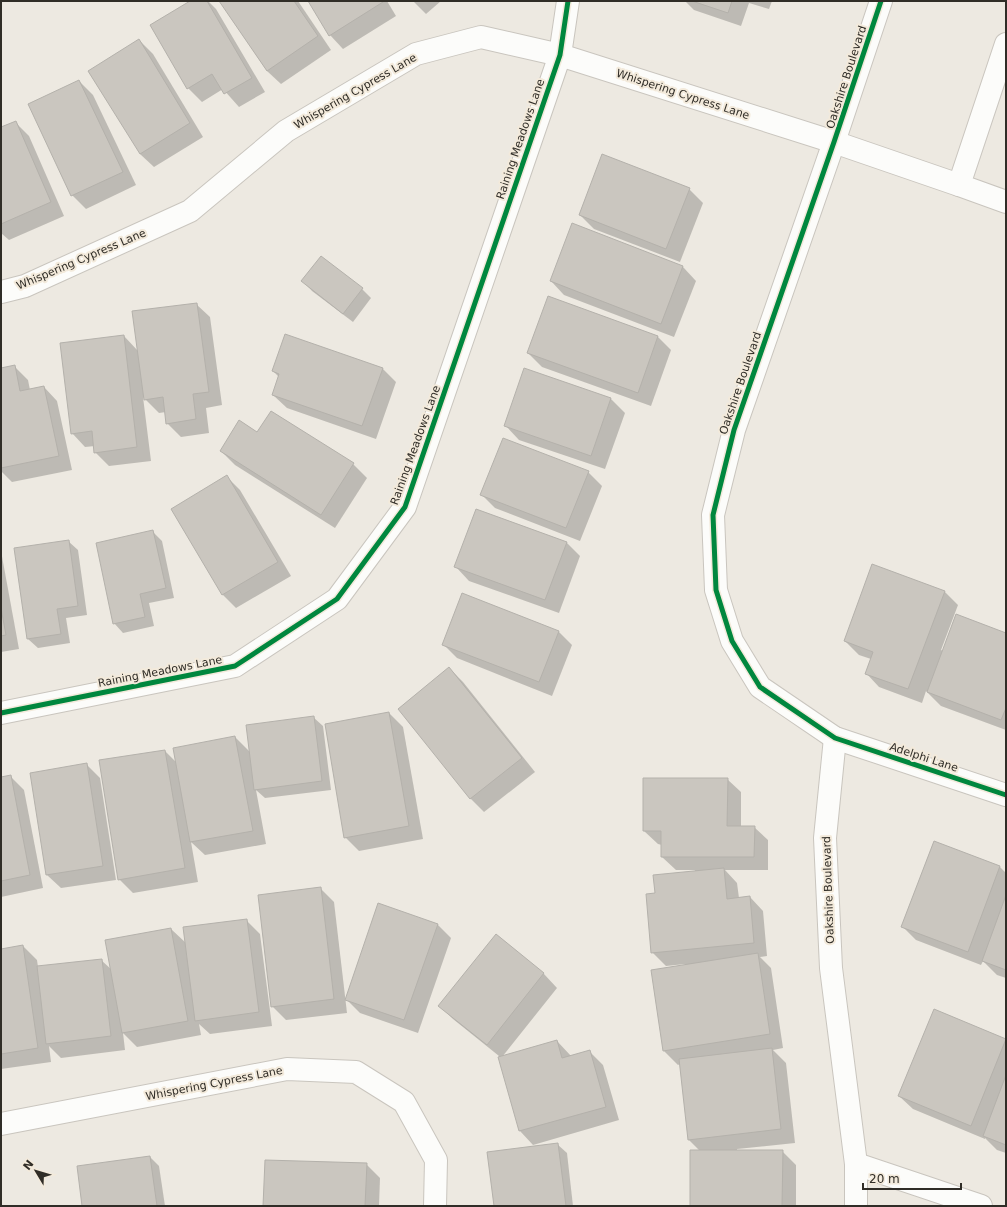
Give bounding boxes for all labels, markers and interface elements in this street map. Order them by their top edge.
street label: Oakshire Boulevard [824,24,869,130]
street label: Whispering Cypress Lane [292,51,419,132]
street label: Whispering Cypress Lane [615,67,751,122]
street label: Raining Meadows Lane [494,77,547,201]
street label: Whispering Cypress Lane [15,226,148,293]
street label: Oakshire Boulevard [717,330,764,436]
street label: Raining Meadows Lane [388,383,443,507]
street label: Raining Meadows Lane [97,653,224,690]
street label: Adelphi Lane [888,740,960,775]
street label: Oakshire Boulevard [820,836,837,944]
street label: Whispering Cypress Lane [145,1064,284,1103]
north arrow [16,1151,56,1191]
text: N [21,1158,36,1173]
scale bar [863,1165,961,1191]
text: 20 m [869,1172,900,1186]

